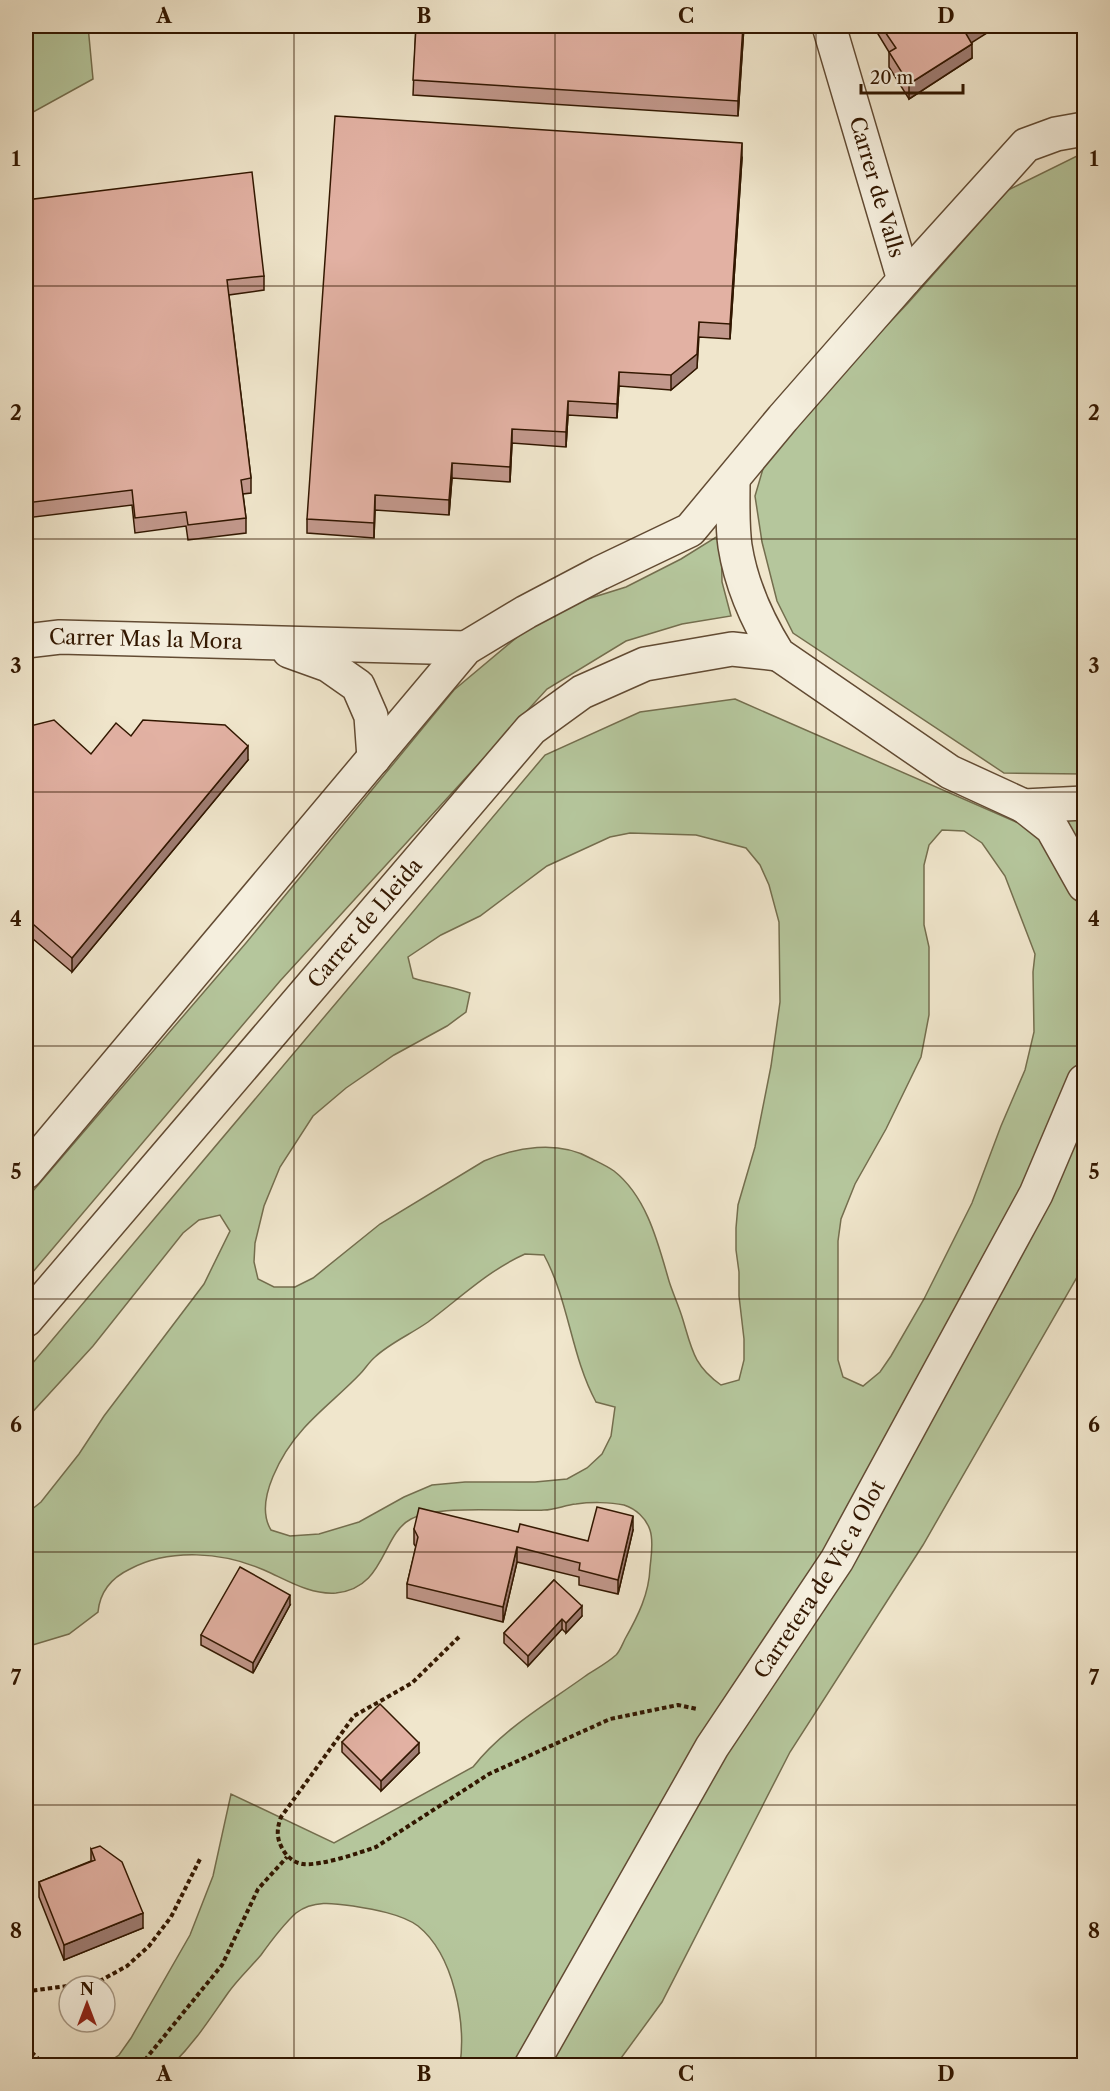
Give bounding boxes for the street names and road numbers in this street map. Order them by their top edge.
street label: Carrer de Valls [844,113,910,260]
street label: Carrer Mas la Mora [48,623,244,654]
street label: Carrer de Lleida [302,852,428,993]
street label: Carretera de Vic a Olot [748,1475,890,1683]

